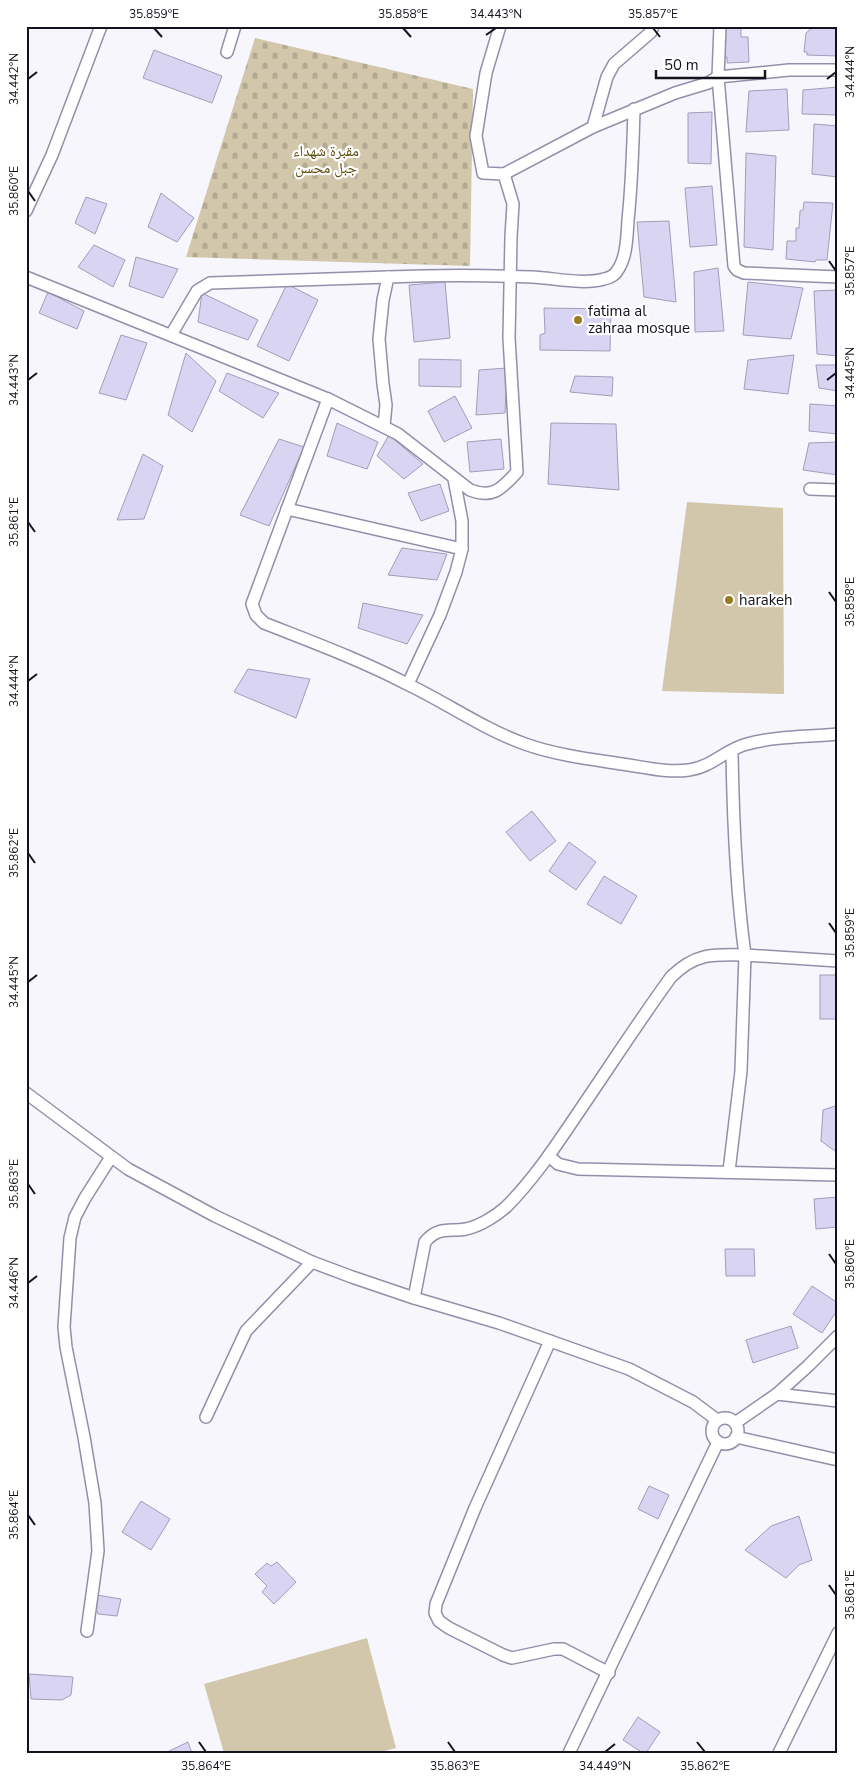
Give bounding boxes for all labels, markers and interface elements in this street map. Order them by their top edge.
text: 35.859°E [129,6,179,22]
text: 35.858°E [378,6,428,22]
text: 34.443°N [470,6,522,22]
text: 35.857°E [628,6,678,22]
text: 34.444°N [842,46,858,98]
scale bar [656,48,765,80]
text: 34.442°N [6,53,22,105]
text: 50 m [664,55,699,75]
park label: مقبرة شهداء جبل محسن [293,141,359,178]
text: 35.860°E [6,166,22,216]
text: 35.857°E [842,246,858,296]
place label: fatima al zahraa mosque [588,301,690,338]
marker: fatima al zahraa mosque [572,314,584,326]
text: 34.445°N [842,347,858,399]
text: 34.443°N [6,354,22,406]
text: 35.861°E [6,497,22,547]
text: 35.858°E [842,577,858,627]
place label: harakeh [739,590,793,610]
marker: harakeh [723,594,735,606]
text: 34.444°N [6,655,22,707]
text: 35.862°E [6,828,22,878]
text: 35.859°E [842,908,858,958]
text: 34.445°N [6,956,22,1008]
text: 35.863°E [6,1159,22,1209]
text: 35.860°E [842,1239,858,1289]
text: 34.446°N [6,1257,22,1309]
text: 35.864°E [6,1490,22,1540]
text: 35.861°E [842,1570,858,1620]
text: 35.864°E [181,1758,231,1774]
text: 35.863°E [430,1758,480,1774]
text: 34.449°N [579,1758,631,1774]
text: 35.862°E [680,1758,730,1774]

